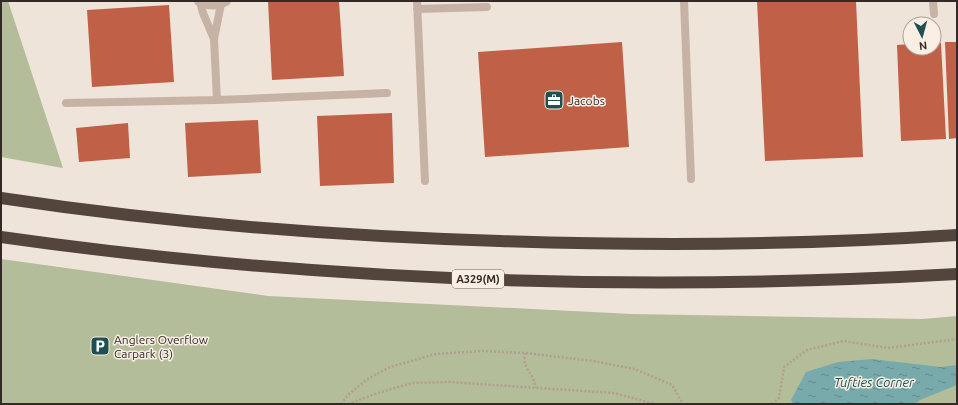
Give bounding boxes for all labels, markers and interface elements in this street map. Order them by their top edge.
north arrow [902,16,942,56]
text: N [918,40,928,52]
office icon: Jacobs [543,89,565,111]
place label: Jacobs [568,94,605,107]
road number: A329(M) [452,270,504,288]
place label: Anglers Overflow Carpark (3) [114,333,209,361]
parking icon: Anglers Overflow Carpark (3) [89,335,111,357]
water label: Tufties Corner [834,375,915,390]

